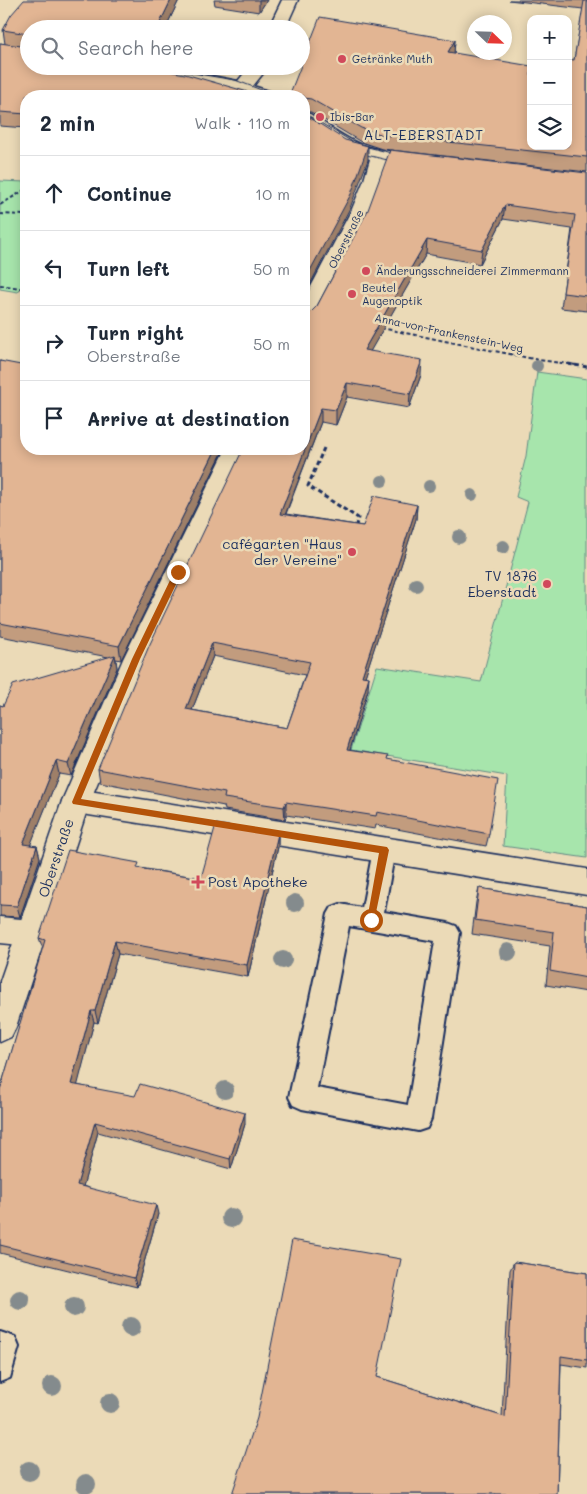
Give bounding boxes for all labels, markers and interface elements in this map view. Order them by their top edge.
north arrow [467,15,512,60]
map controls [527,15,572,150]
button: + [527,15,572,60]
search box [20,20,310,75]
icon: search [38,34,66,62]
text: Search here [78,35,194,60]
place label: Getränke Muth [352,51,432,66]
marker: Getränke Muth [336,53,348,65]
button: − [527,60,572,105]
button: layers [527,105,572,150]
text: 2 min [40,109,95,136]
place label: Ibis-Bar [330,109,374,124]
marker: Ibis-Bar [314,111,326,123]
text: Walk · 110 m [194,112,290,133]
district label: ALT-EBERSTADT [364,125,484,144]
icon: ahead [40,179,68,207]
text: Continue [87,181,172,206]
text: 10 m [255,183,290,204]
street label: Oberstraße [324,207,367,271]
icon: left [40,254,68,282]
text: Turn left [87,256,170,281]
text: 50 m [253,258,290,279]
place label: Änderungsschneiderei Zimmermann [376,263,569,278]
marker: Änderungsschneiderei Zimmermann [360,265,372,277]
place label: Beutel Augenoptik [362,280,422,308]
marker: Beutel Augenoptik [346,288,358,300]
street label: Anna-von-Frankenstein-Weg [373,309,525,356]
text: Turn right [87,320,184,345]
icon: right [40,329,68,357]
text: 50 m [253,333,290,354]
text: Oberstraße [87,345,181,366]
icon: arrive [40,404,68,432]
text: Arrive at destination [87,406,290,431]
place label: cafégarten "Haus der Vereine" [222,534,342,569]
marker: cafégarten "Haus der Vereine" [346,546,358,558]
route end [167,561,190,584]
place label: TV 1876 Eberstadt [468,566,537,601]
marker: TV 1876 Eberstadt [541,578,553,590]
street label: Oberstraße [33,816,78,900]
place label: Post Apotheke [208,872,308,891]
marker: Post Apotheke [192,876,204,888]
route start [360,909,383,932]

